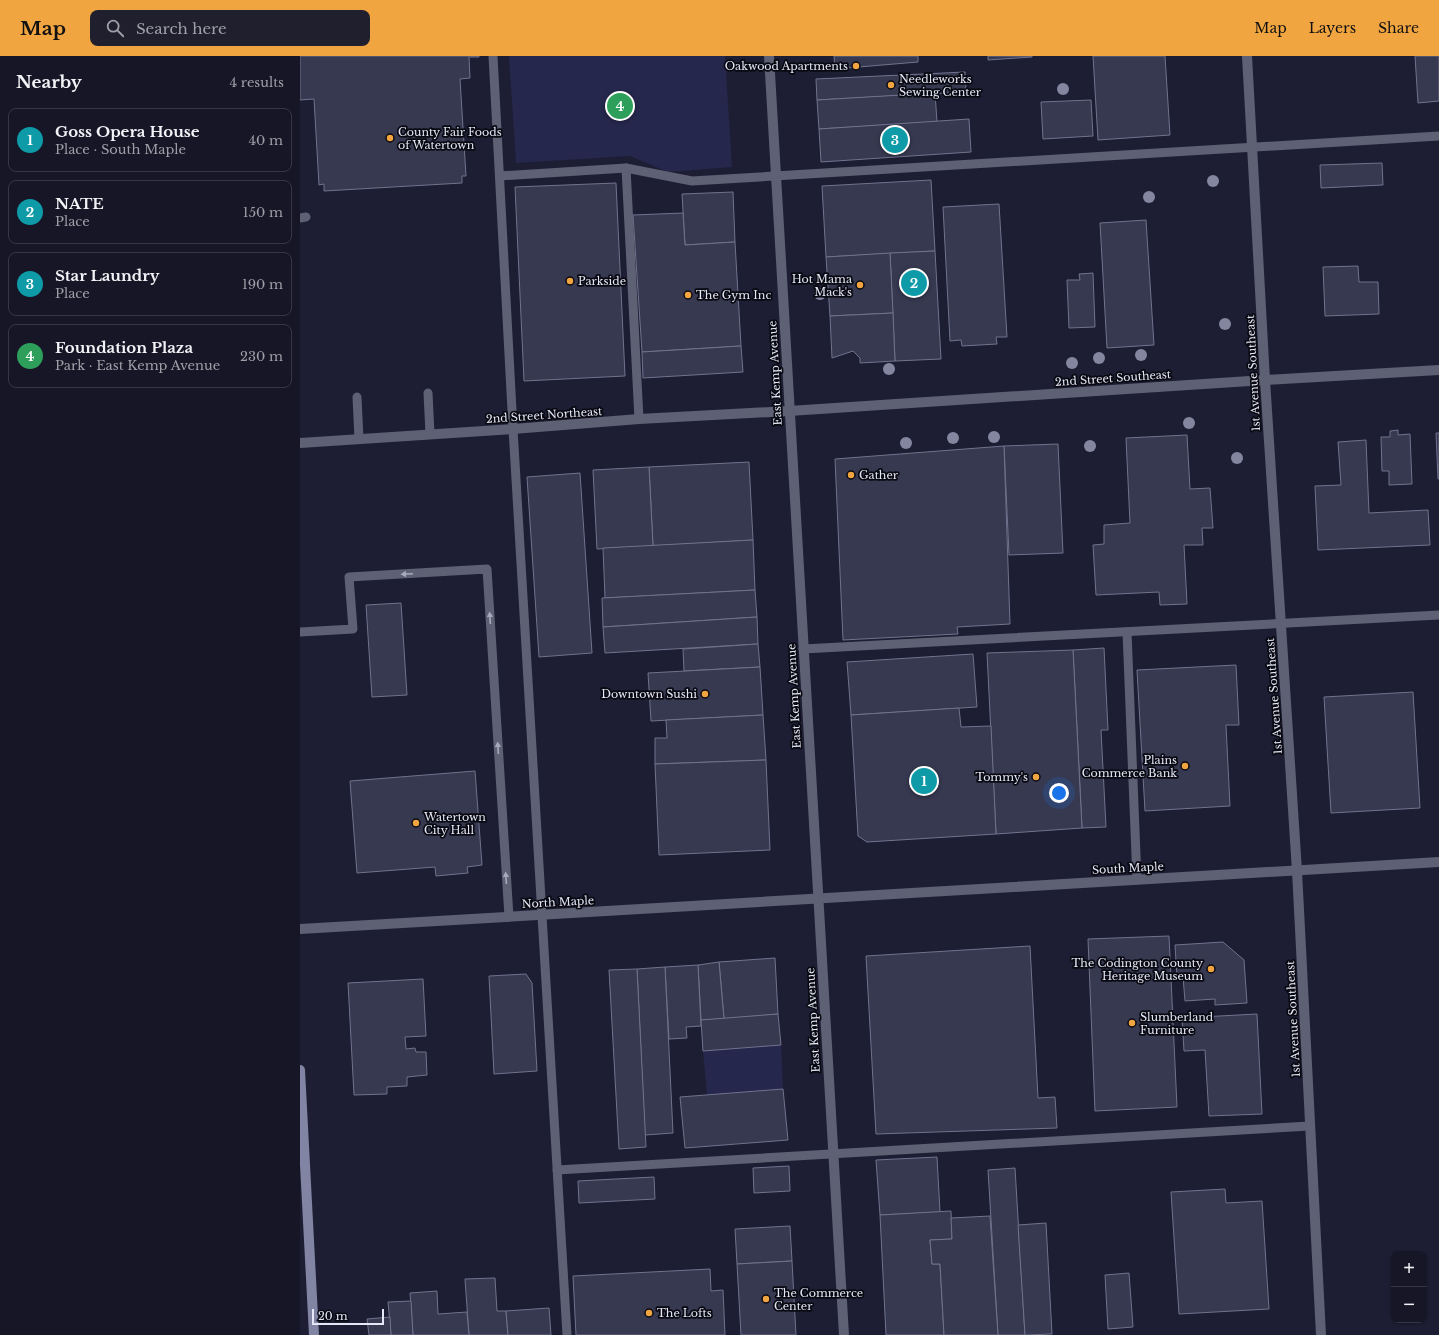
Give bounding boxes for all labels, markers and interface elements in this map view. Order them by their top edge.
search box [90,10,370,46]
text: Map [20,17,66,40]
icon: search [104,17,126,39]
text: Search here [136,19,227,38]
text: Map [1254,19,1287,37]
text: Layers [1309,19,1356,37]
text: Share [1378,19,1419,37]
place label: Oakwood Apartments [725,59,848,73]
marker: Oakwood Apartments [851,61,861,71]
text: Nearby [16,72,82,93]
place label: Needleworks Sewing Center [899,72,982,99]
text: 4 results [230,74,284,91]
marker: Needleworks Sewing Center [886,80,896,90]
pin: 4 [607,91,633,121]
text: Goss Opera House [55,122,200,141]
place label: County Fair Foods of Watertown [398,125,502,152]
pin: 3 [882,125,908,155]
text: 1 [27,132,33,149]
text: 40 m [248,132,283,149]
marker: County Fair Foods of Watertown [385,133,395,143]
text: Place · South Maple [55,141,186,158]
text: NATE [55,194,104,213]
text: 2 [26,204,34,221]
text: 150 m [243,204,283,221]
text: Place [55,213,90,230]
text: Star Laundry [55,266,159,285]
pin: 2 [901,268,927,298]
place label: Hot Mama Mack's [792,272,853,299]
place label: Parkside [578,274,626,288]
text: 3 [26,276,34,293]
text: 190 m [242,276,283,293]
marker: Parkside [565,276,575,286]
marker: Hot Mama Mack's [855,280,865,290]
text: Place [55,285,90,302]
place label: The Gym Inc [696,288,771,302]
marker: The Gym Inc [683,290,693,300]
street label: 1st Avenue Southeast [1243,314,1263,432]
street label: East Kemp Avenue [765,320,785,426]
text: Foundation Plaza [55,338,193,357]
text: 4 [26,348,34,365]
text: 230 m [240,348,283,365]
text: Park · East Kemp Avenue [55,357,220,374]
street label: 2nd Street Southeast [1055,367,1172,389]
street label: 2nd Street Northeast [485,404,603,426]
place label: Gather [859,468,899,482]
marker: Gather [846,470,856,480]
one-way arrow [401,570,413,577]
one-way arrow [487,612,494,624]
street label: 1st Avenue Southeast [1263,636,1285,755]
street label: East Kemp Avenue [784,643,804,749]
place label: Downtown Sushi [601,687,697,701]
marker: Downtown Sushi [700,689,710,699]
one-way arrow [495,742,502,754]
place label: Plains Commerce Bank [1082,753,1177,780]
marker: Plains Commerce Bank [1180,761,1190,771]
pin: 1 [911,766,937,796]
place label: Tommy's [976,770,1028,784]
marker: Tommy's [1031,772,1041,782]
your location [1049,783,1069,803]
place label: Watertown City Hall [423,810,486,837]
marker: Watertown City Hall [411,818,421,828]
street label: South Maple [1092,859,1164,877]
one-way arrow [503,872,510,884]
street label: North Maple [522,893,594,911]
place label: The Codington County Heritage Museum [1072,956,1203,983]
street label: 1st Avenue Southeast [1283,960,1303,1078]
marker: The Codington County Heritage Museum [1206,964,1216,974]
street label: East Kemp Avenue [803,967,823,1073]
place label: Slumberland Furniture [1140,1010,1214,1037]
marker: Slumberland Furniture [1127,1018,1137,1028]
map controls [1391,1251,1427,1323]
button: + [1391,1251,1427,1287]
place label: The Commerce Center [774,1286,863,1313]
button: − [1391,1287,1427,1323]
marker: The Commerce Center [761,1294,771,1304]
place label: The Lofts [657,1306,712,1320]
scale bar [312,1307,384,1326]
marker: The Lofts [644,1308,654,1318]
text: 20 m [318,1309,348,1323]

